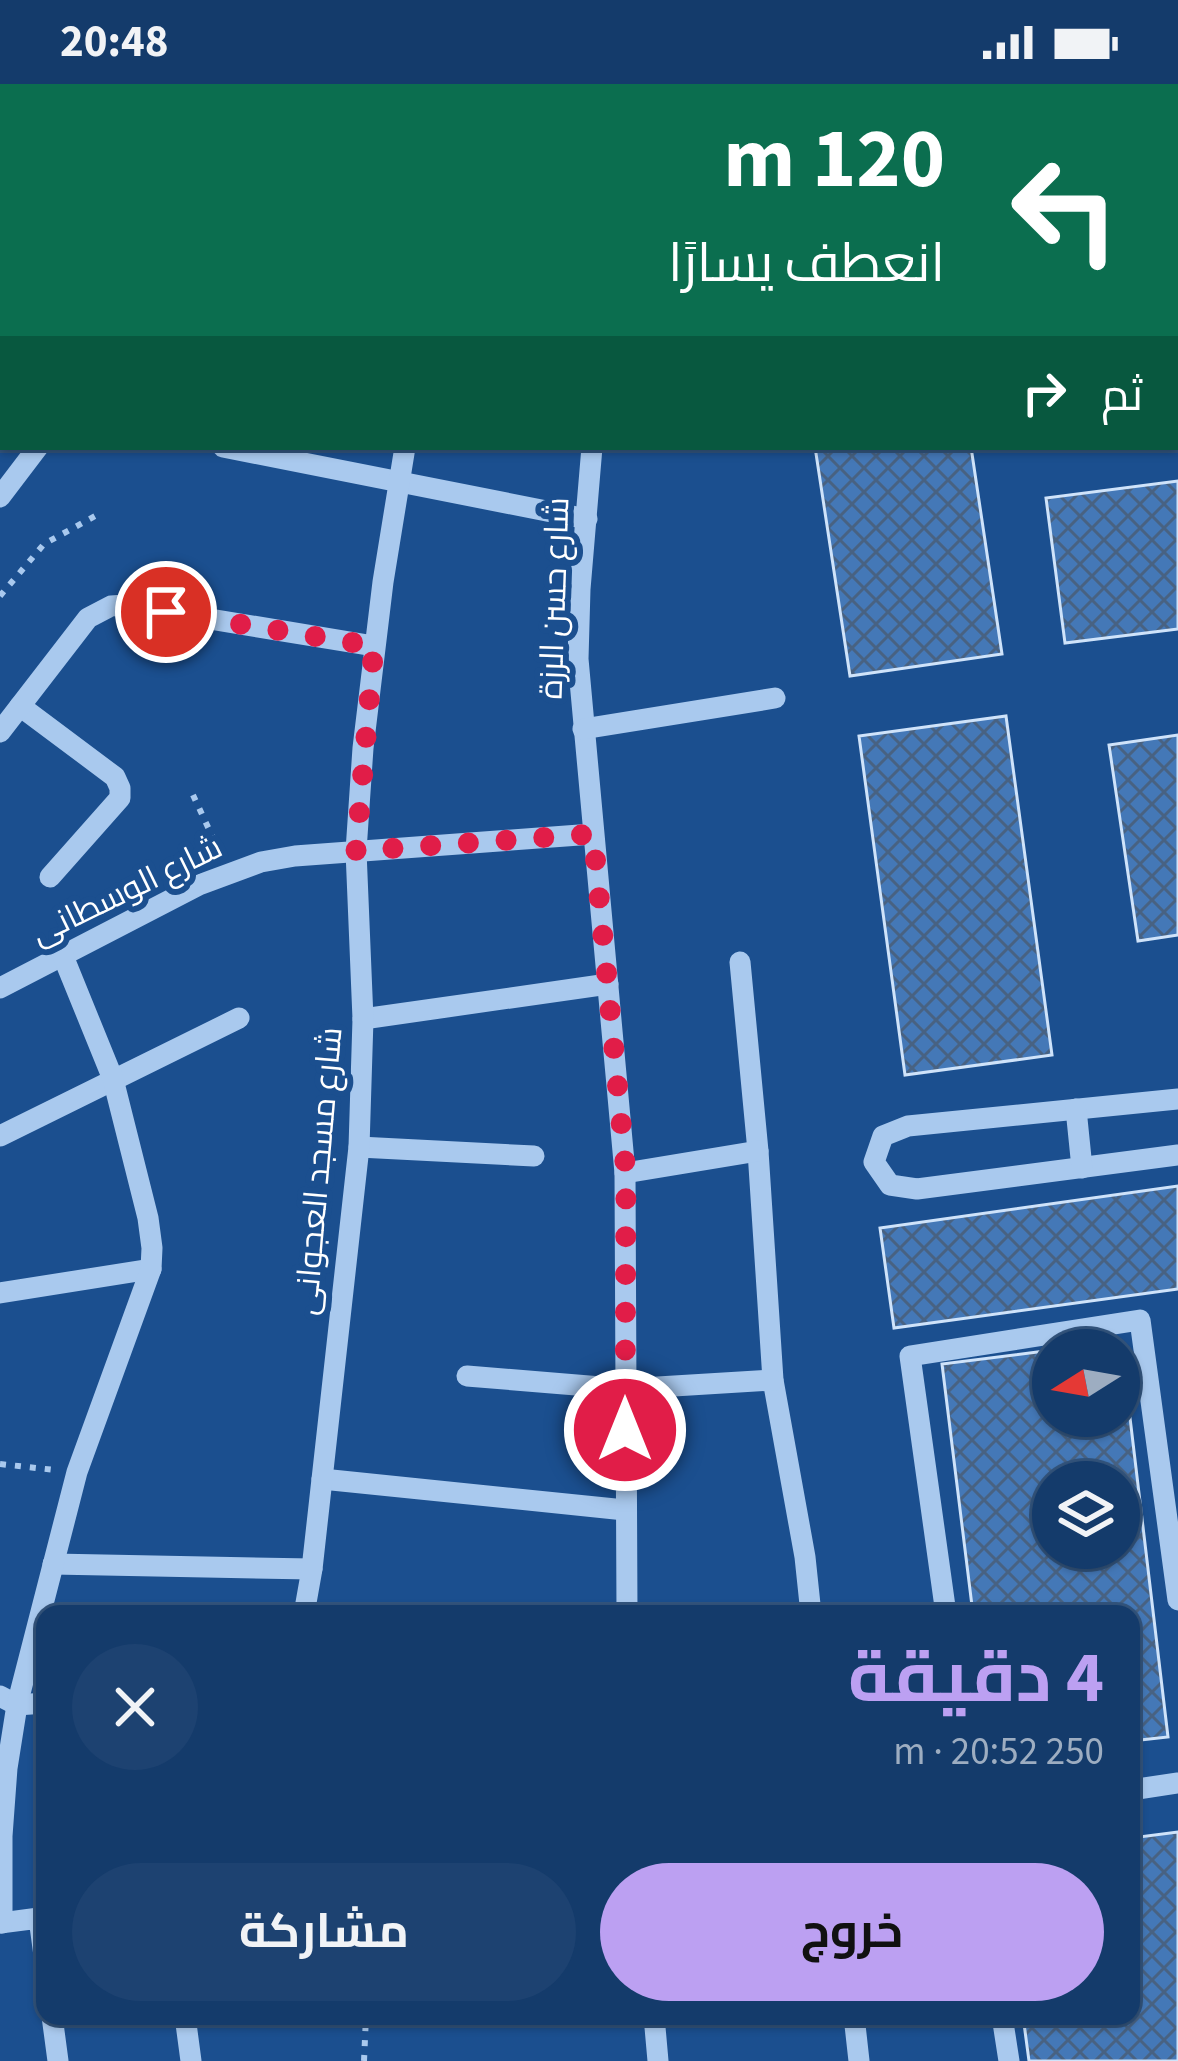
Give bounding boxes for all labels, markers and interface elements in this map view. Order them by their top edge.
text: 20:48 [60,10,169,74]
text: 120 m [723,100,945,220]
icon: left [987,132,1143,288]
text: انعطف يسارًا [668,226,945,303]
icon: right [1011,360,1077,426]
text: ثم [1101,364,1143,428]
street label: شارع حسن الرزة [527,496,582,700]
pin [115,561,217,663]
icon: arrive [133,579,199,645]
street label: شارع الوسطانى [23,824,230,957]
street label: شارع مسجد العجوانى [282,1025,354,1317]
north arrow [1032,1329,1140,1437]
map controls [1032,1329,1140,1569]
position arrow [562,1367,688,1493]
button: layers [1032,1461,1140,1569]
text: 4 دقيقة [848,1627,1104,1730]
button: close [72,1644,198,1770]
text: 250 m · 20:52 [893,1724,1104,1780]
button: مشاركة [72,1863,576,2001]
button: خروج [600,1863,1104,2001]

